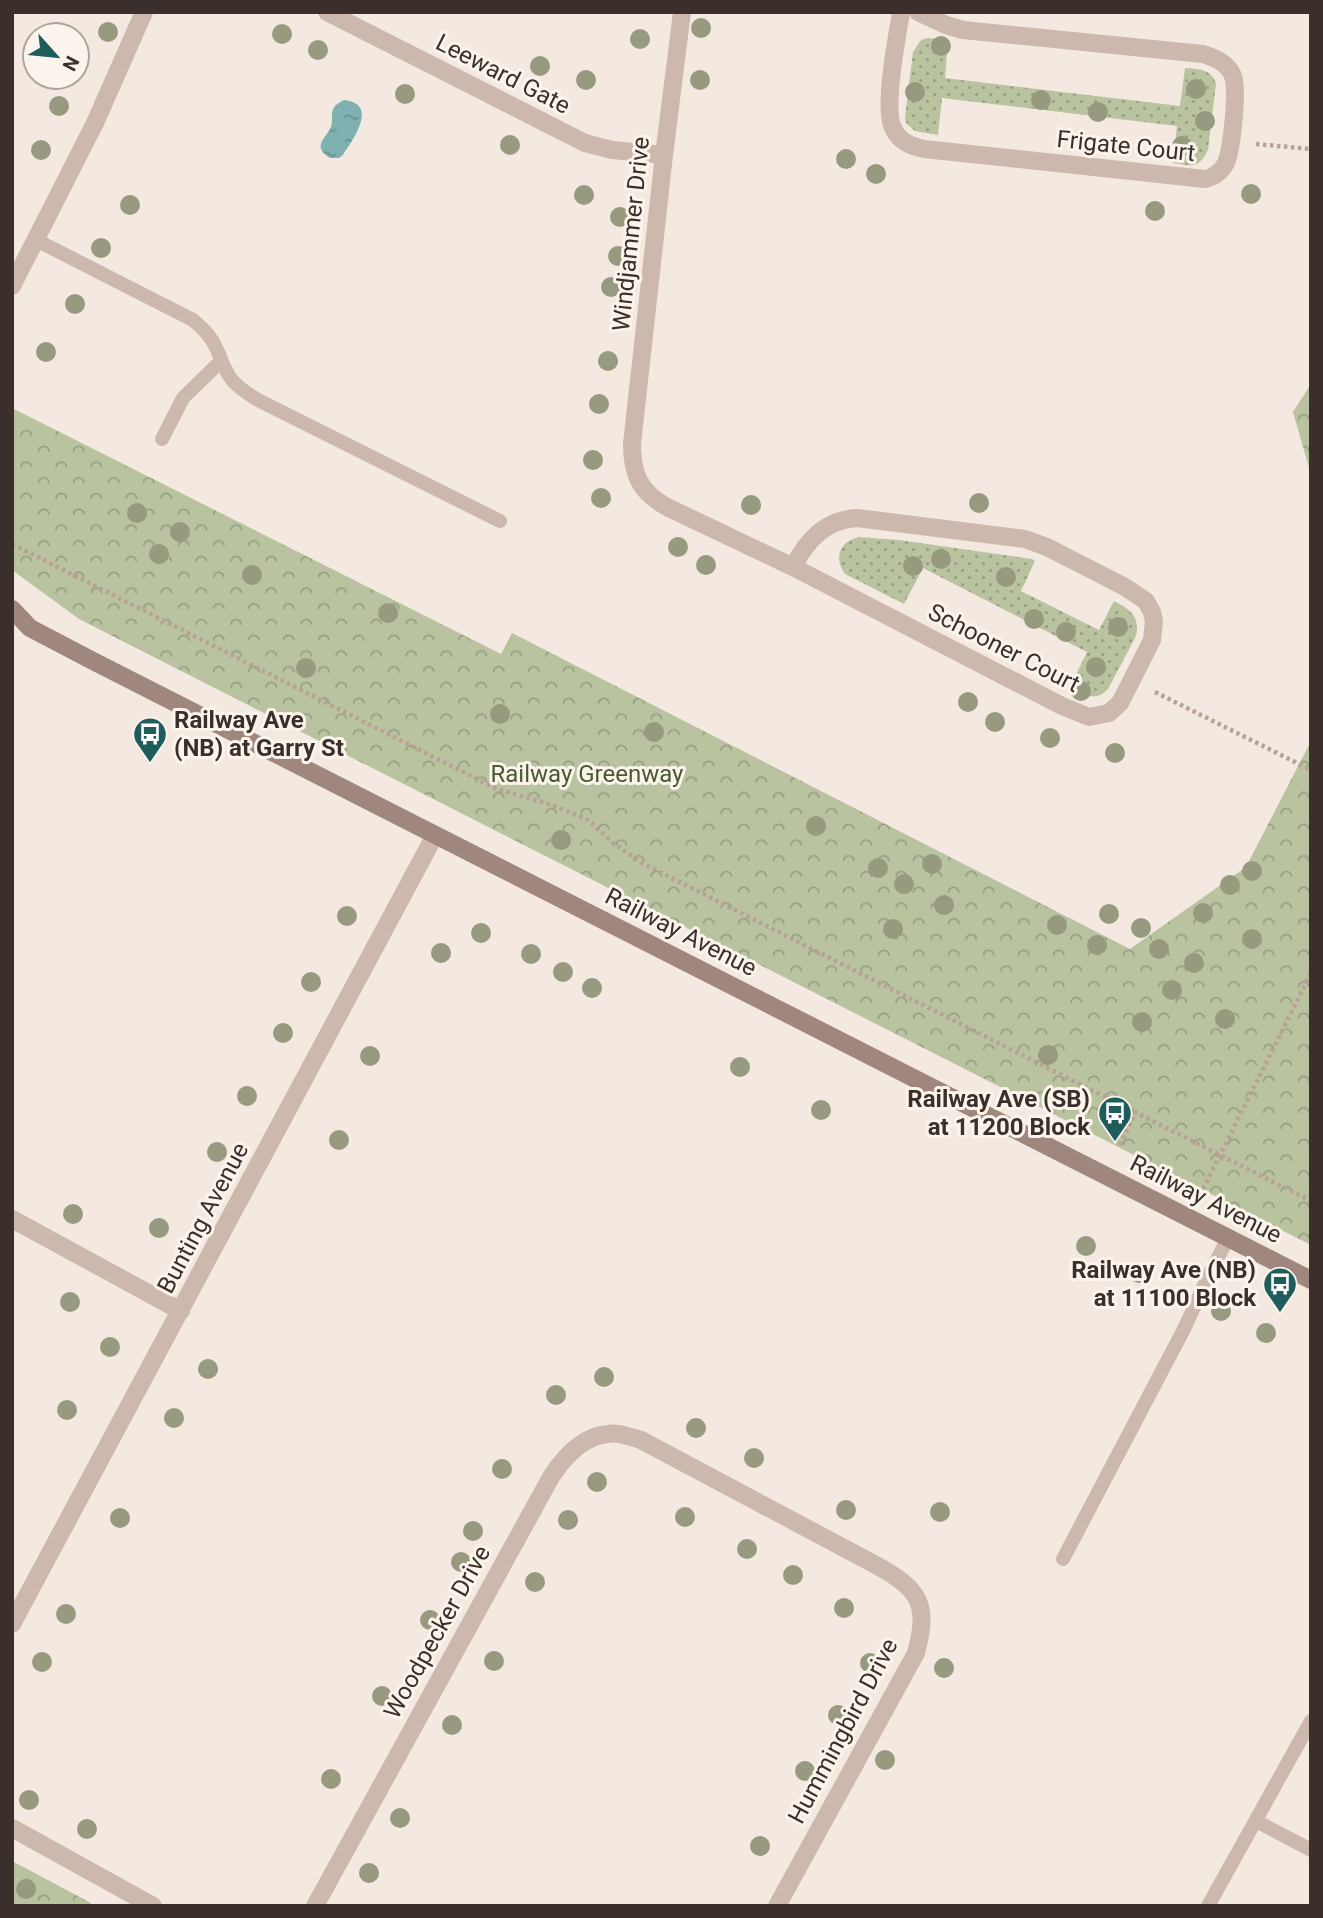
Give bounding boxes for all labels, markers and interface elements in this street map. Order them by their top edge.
north arrow [21,21,91,91]
street label: Leeward Gate [431,28,575,120]
text: N [57,52,84,75]
street label: Frigate Court [1055,125,1197,167]
street label: Windjammer Drive [607,135,655,333]
street label: Schooner Court [923,598,1085,698]
place label: Railway Ave (NB) at Garry St [174,706,344,762]
bus stop icon: Railway Ave (NB) at Garry St [131,715,169,764]
park label: Railway Greenway [491,760,684,788]
street label: Railway Avenue [601,882,761,982]
place label: Railway Ave (SB) at 11200 Block [907,1085,1091,1141]
bus stop icon: Railway Ave (SB) at 11200 Block [1096,1094,1134,1143]
street label: Bunting Avenue [152,1138,254,1298]
street label: Railway Avenue [1126,1149,1286,1249]
place label: Railway Ave (NB) at 11100 Block [1071,1256,1257,1312]
bus stop icon: Railway Ave (NB) at 11100 Block [1261,1265,1299,1314]
street label: Woodpecker Drive [378,1541,496,1723]
street label: Hummingbird Drive [782,1634,904,1828]

